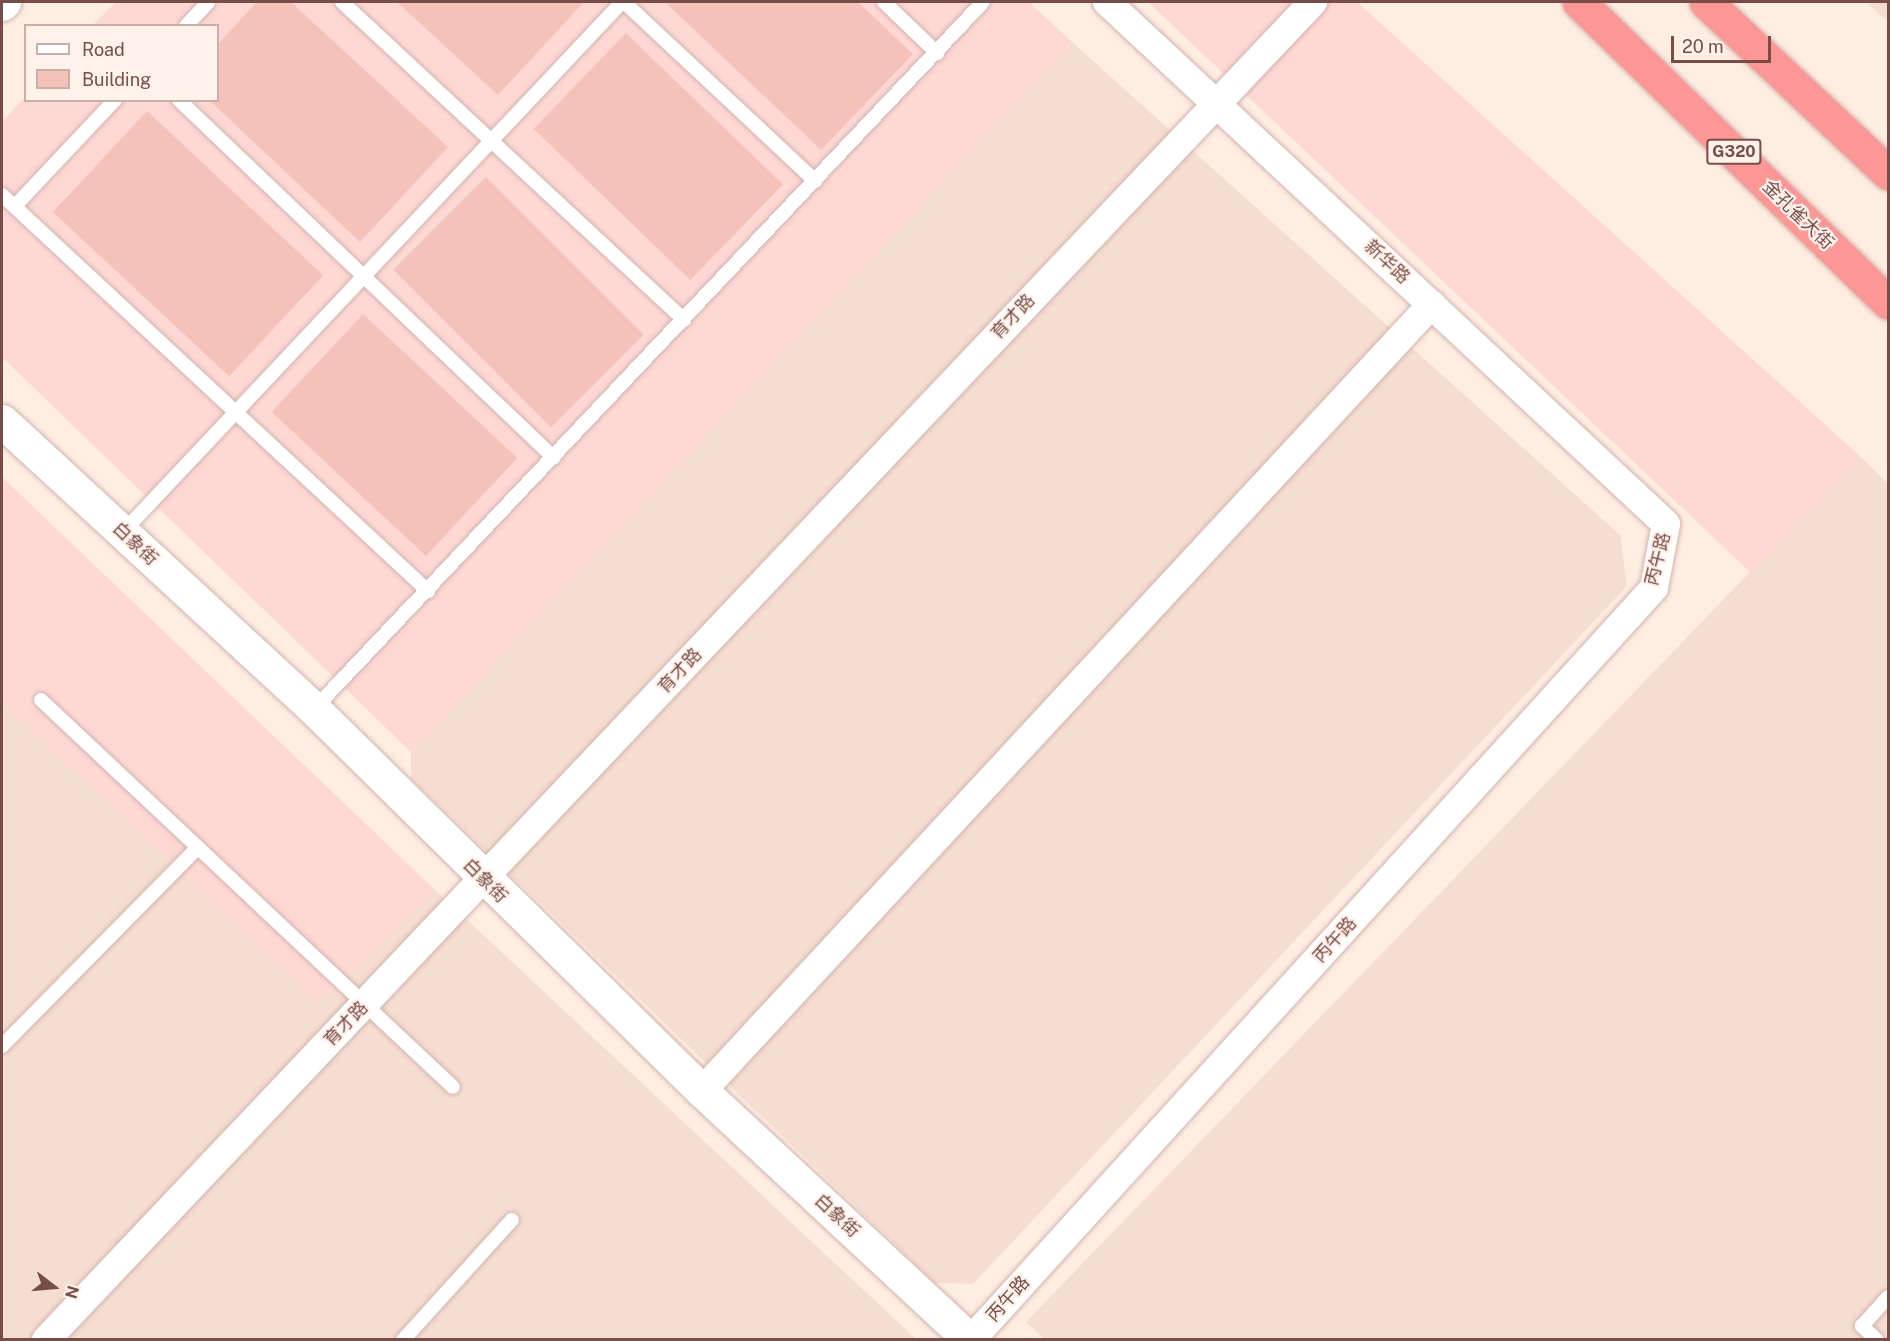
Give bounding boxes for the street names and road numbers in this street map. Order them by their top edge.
road number: G320 [1706,139,1762,165]
street label: 金孔雀大街 [1758,176,1838,254]
street label: 新华路 [1360,236,1414,288]
street label: 育才路 [987,290,1039,344]
street label: 白象街 [108,518,162,570]
street label: 丙午路 [1641,530,1675,588]
street label: 育才路 [654,644,706,698]
street label: 白象街 [458,854,512,908]
street label: 丙午路 [1309,913,1361,967]
street label: 育才路 [319,997,373,1051]
street label: 白象街 [810,1190,864,1242]
street label: 丙午路 [982,1272,1034,1326]

